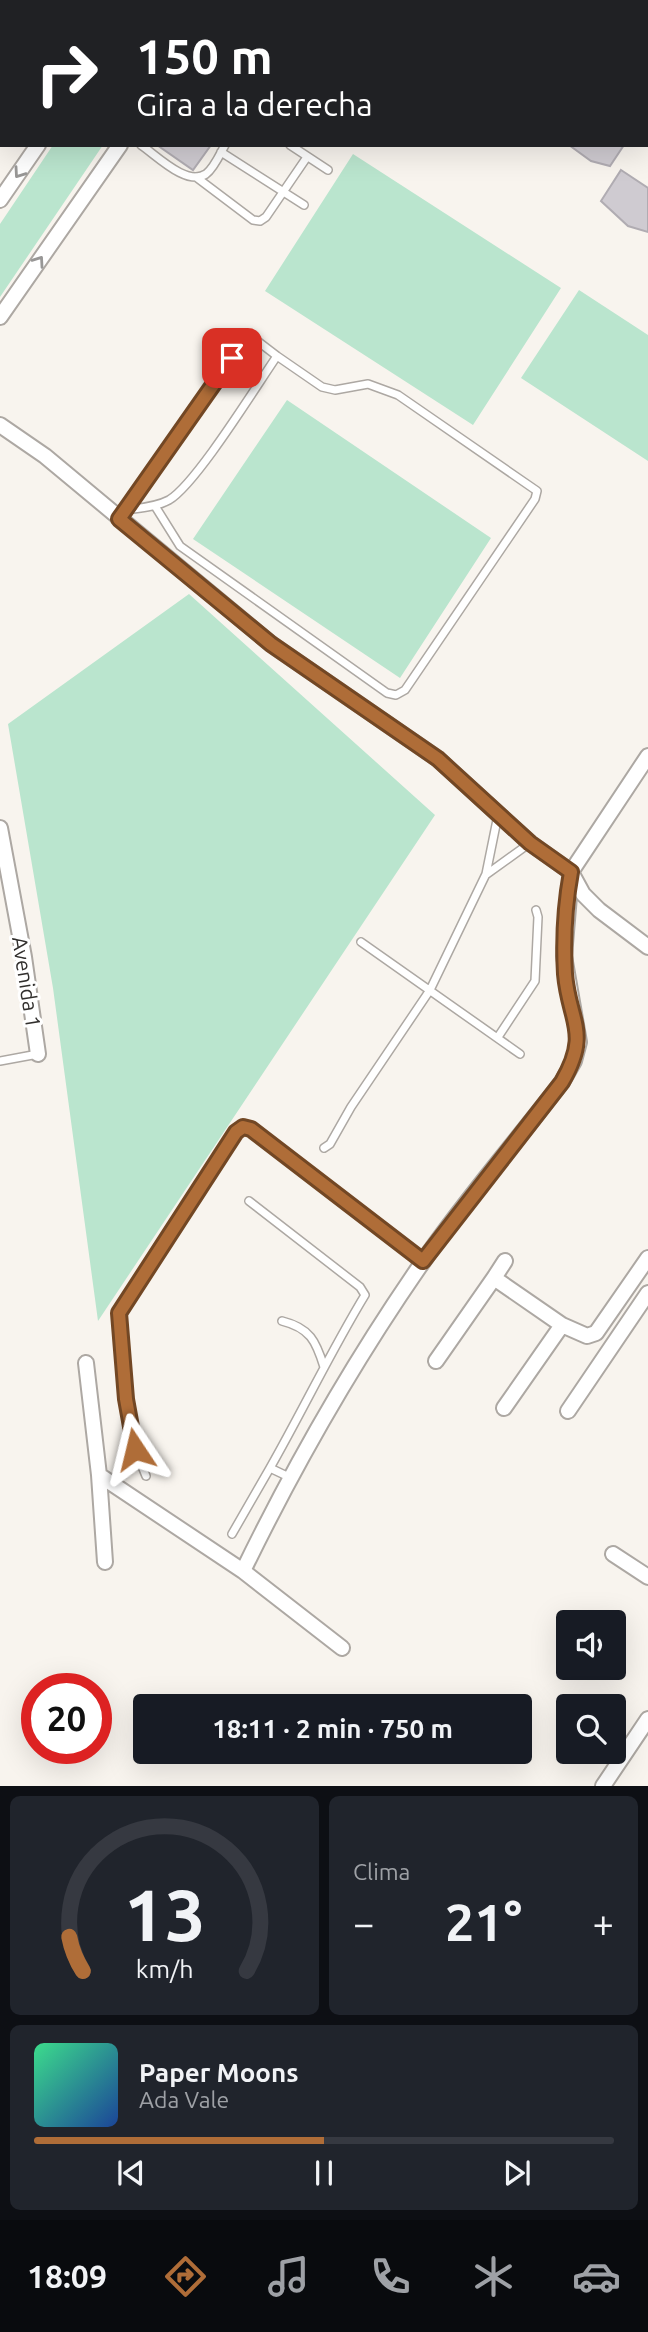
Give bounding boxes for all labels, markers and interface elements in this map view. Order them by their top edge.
icon: right [21,28,112,119]
text: 150 m [136,28,273,83]
text: Gira a la derecha [136,86,373,122]
one-way arrow [15,165,27,178]
one-way arrow [31,256,43,269]
pin [202,328,262,388]
icon: arrive [213,339,251,377]
street label: Avenida 1 [8,935,46,1029]
position arrow [98,1412,172,1486]
map controls [556,1610,626,1764]
button: sound [556,1610,626,1680]
speed limit sign: 20 [21,1673,112,1764]
button: search [556,1694,626,1764]
text: 18:11 · 2 min · 750 m [212,1714,453,1743]
text: Clima [353,1859,410,1884]
text: 13 [123,1874,206,1956]
text: 21° [445,1893,522,1951]
text: − [353,1902,374,1944]
text: + [593,1902,614,1944]
text: km/h [136,1955,193,1983]
text: Paper Moons [139,2058,298,2087]
text: Ada Vale [139,2087,229,2112]
icon: previous [112,2154,150,2192]
icon: pause [305,2154,343,2192]
icon: next [498,2154,536,2192]
icon: directions [161,2252,210,2301]
icon: music [264,2252,313,2301]
icon: phone [366,2252,415,2301]
icon: climate [469,2252,518,2301]
icon: car [572,2252,621,2301]
text: 18:09 [27,2258,107,2294]

